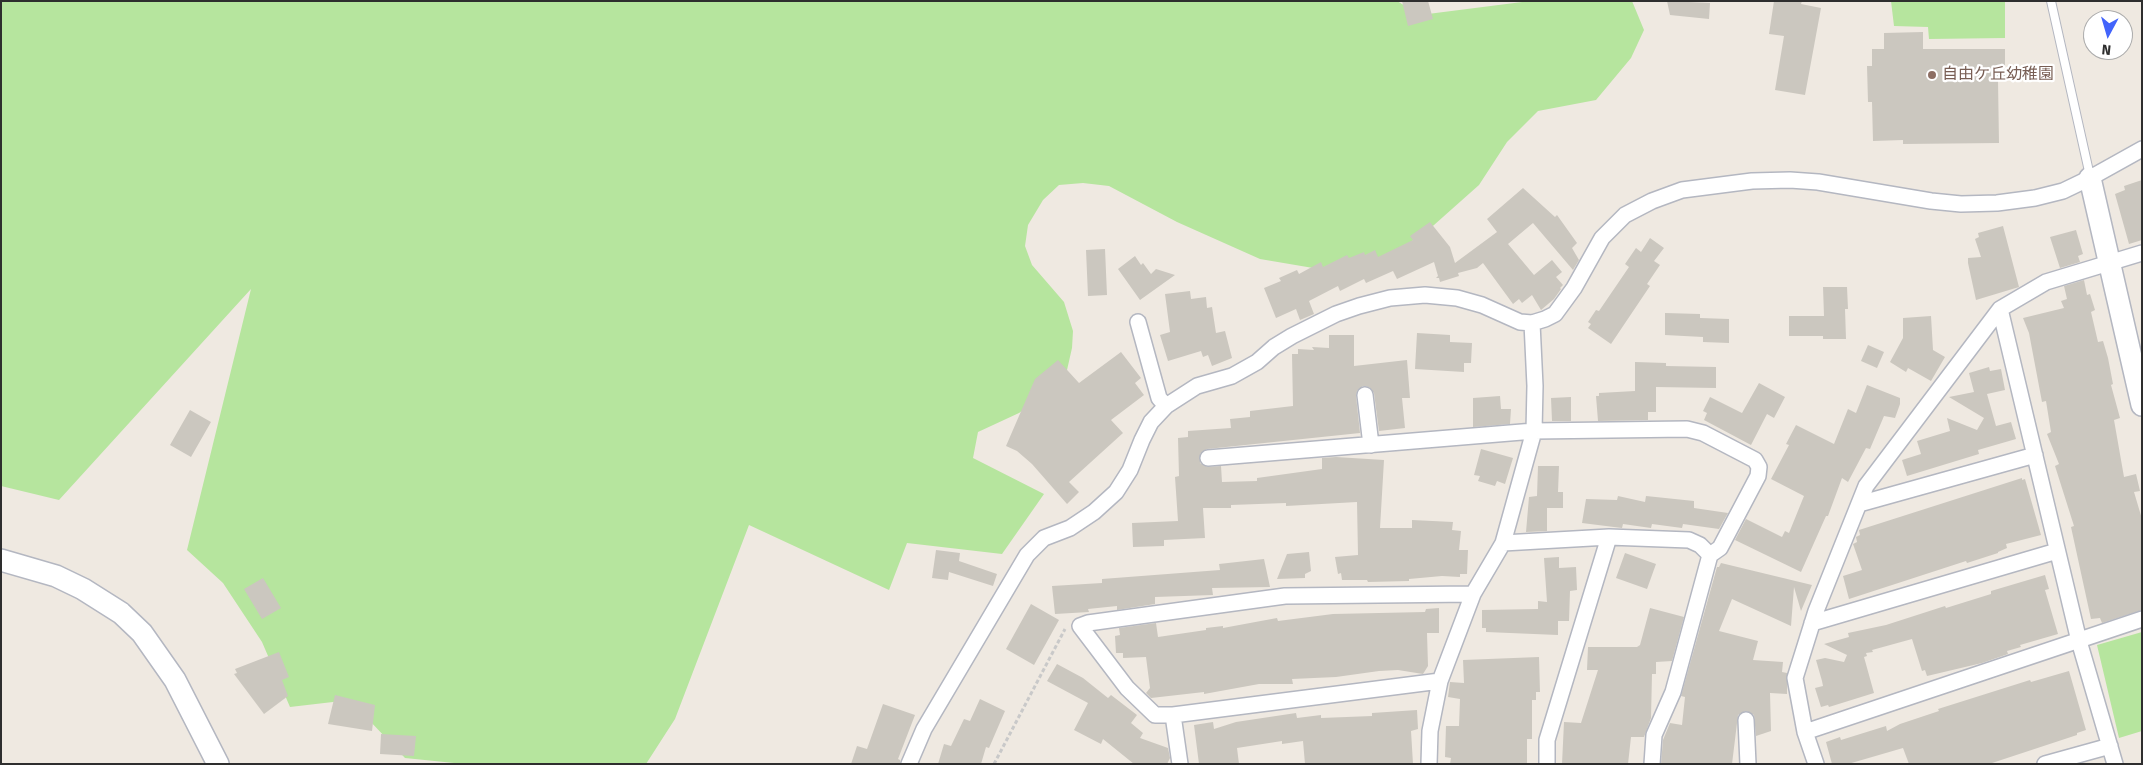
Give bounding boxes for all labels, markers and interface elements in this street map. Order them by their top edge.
north arrow [2083,10,2133,60]
text: N [2101,40,2112,58]
place label: 自由ケ丘幼稚園 [1942,65,2054,85]
marker: 自由ケ丘幼稚園 [1926,69,1938,81]

